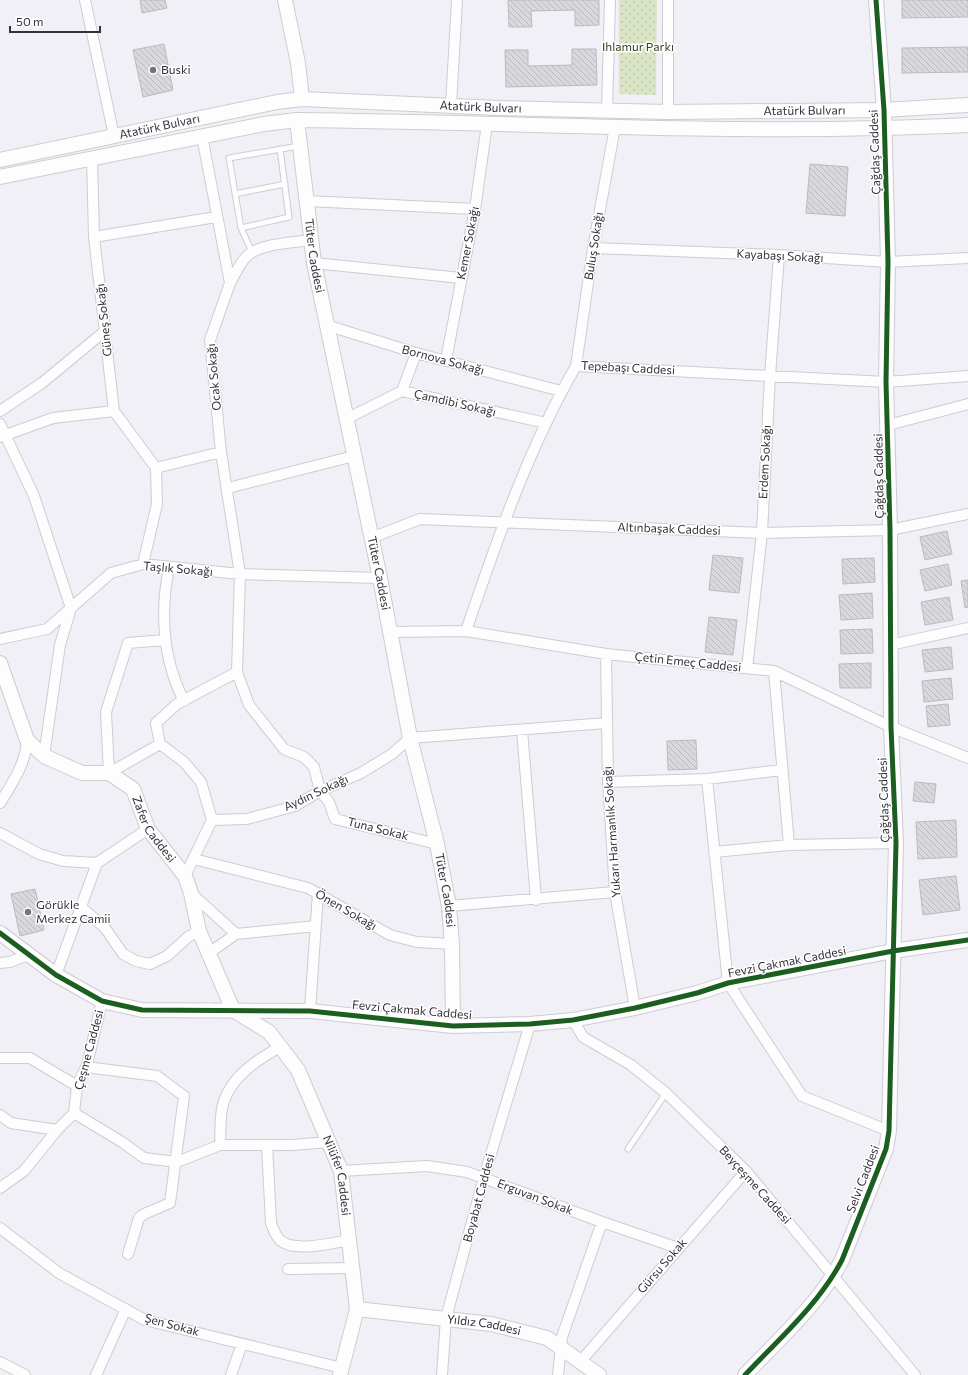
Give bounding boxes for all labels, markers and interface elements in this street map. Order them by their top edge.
scale bar [10,8,100,34]
text: 50 m [16,14,44,28]
park label: Ihlamur Parkı [602,39,674,53]
place label: Buski [161,62,191,76]
marker: Buski [148,65,158,75]
street label: Atatürk Bulvarı [439,97,522,115]
street label: Atatürk Bulvarı [763,102,846,117]
street label: Çağdaş Caddesi [866,109,882,195]
street label: Atatürk Bulvarı [118,110,201,141]
street label: Kemer Sokağı [453,205,481,281]
street label: Buluş Sokağı [581,211,605,281]
street label: Tüter Caddesi [303,218,328,294]
street label: Kayabaşı Sokağı [736,246,824,264]
street label: Güneş Sokağı [92,283,114,357]
street label: Bornova Sokağı [401,341,486,377]
street label: Ocak Sokağı [203,343,223,411]
street label: Tepebaşı Caddesi [581,358,675,376]
street label: Çamdibi Sokağı [413,386,498,418]
street label: Erdem Sokağı [755,424,773,499]
street label: Çağdaş Caddesi [870,433,886,519]
street label: Altınbaşak Caddesi [617,519,721,537]
street label: Tüter Caddesi [365,535,394,611]
street label: Taşlık Sokağı [143,558,214,578]
street label: Çetin Emeç Caddesi [634,648,742,674]
street label: Çağdaş Caddesi [875,757,891,843]
street label: Yukarı Harmanlık Sokağı [599,766,623,898]
street label: Aydın Sokağı [281,771,350,813]
street label: Zafer Caddesi [130,794,179,865]
street label: Tuna Sokak [346,814,411,842]
street label: Tüter Caddesi [433,852,459,928]
street label: Önen Sokağı [313,886,380,932]
place label: Görükle Merkez Camii [36,897,111,925]
marker: Görükle Merkez Camii [23,907,33,917]
street label: Fevzi Çakmak Caddesi [727,943,847,979]
street label: Fevzi Çakmak Caddesi [352,997,473,1021]
street label: Çeşme Caddesi [71,1008,105,1091]
street label: Nilüfer Caddesi [321,1133,354,1216]
street label: Beyçeşme Caddesi [717,1142,794,1226]
street label: Selvi Caddesi [843,1143,881,1214]
street label: Boyabat Caddesi [460,1152,497,1243]
street label: Erguvan Sokak [495,1175,576,1217]
street label: Gürsu Sokak [634,1235,689,1296]
street label: Şen Sokak [143,1310,202,1338]
street label: Yıldız Caddesi [446,1311,523,1337]

